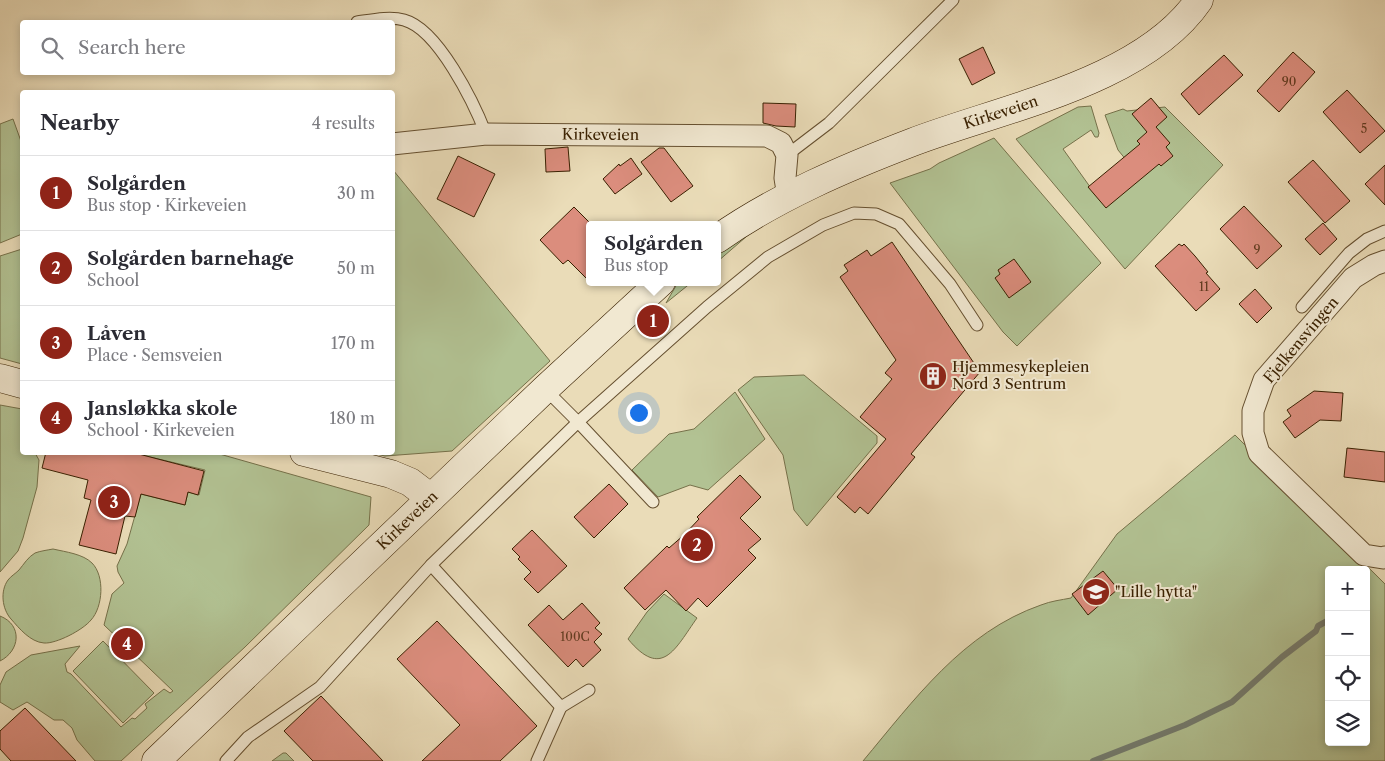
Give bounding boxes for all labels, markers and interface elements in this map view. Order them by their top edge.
search box [20,20,395,75]
icon: search [38,34,66,62]
text: Search here [78,36,186,59]
house number: 90 [1282,74,1296,89]
street label: Kirkeveien [961,91,1041,133]
text: Nearby [40,110,119,135]
text: 4 results [312,113,375,133]
house number: 5 [1361,121,1367,136]
street label: Kirkeveien [562,125,640,144]
text: Solgården [87,172,186,195]
text: 1 [52,183,60,203]
text: 30 m [337,183,375,203]
text: Bus stop · Kirkeveien [87,195,247,215]
popup [586,221,721,286]
text: Solgården [604,232,703,255]
house number: 9 [1253,242,1261,257]
text: Solgården barnehage [87,247,294,270]
text: Bus stop [604,255,668,275]
text: 2 [51,258,61,278]
text: 50 m [337,258,375,278]
text: School [87,270,139,290]
house number: 11 [1199,279,1209,294]
street label: Fjelkensvingen [1259,292,1343,387]
pin: 1 [637,302,669,340]
text: Låven [87,322,146,345]
text: 3 [51,333,61,353]
text: 170 m [331,333,375,353]
text: Place · Semsveien [87,345,222,365]
place label: Hjemmesykepleien Nord 3 Sentrum [952,357,1090,393]
building icon: Hjemmesykepleien Nord 3 Sentrum [918,361,948,391]
text: Jansløkka skole [87,397,237,420]
your location [626,400,652,426]
text: 4 [51,408,61,428]
text: 180 m [329,408,375,428]
text: School · Kirkeveien [87,420,235,440]
pin: 3 [98,483,130,521]
street label: Kirkeveien [373,486,442,554]
pin: 2 [681,526,713,564]
map controls [1325,566,1370,746]
button: + [1325,566,1370,611]
school or university icon: "Lille hytta" [1081,577,1111,607]
place label: "Lille hytta" [1115,582,1197,601]
button: − [1325,611,1370,656]
pin: 4 [111,625,143,663]
house number: 100C [560,629,590,644]
button: locate [1325,656,1370,701]
button: layers [1325,701,1370,746]

